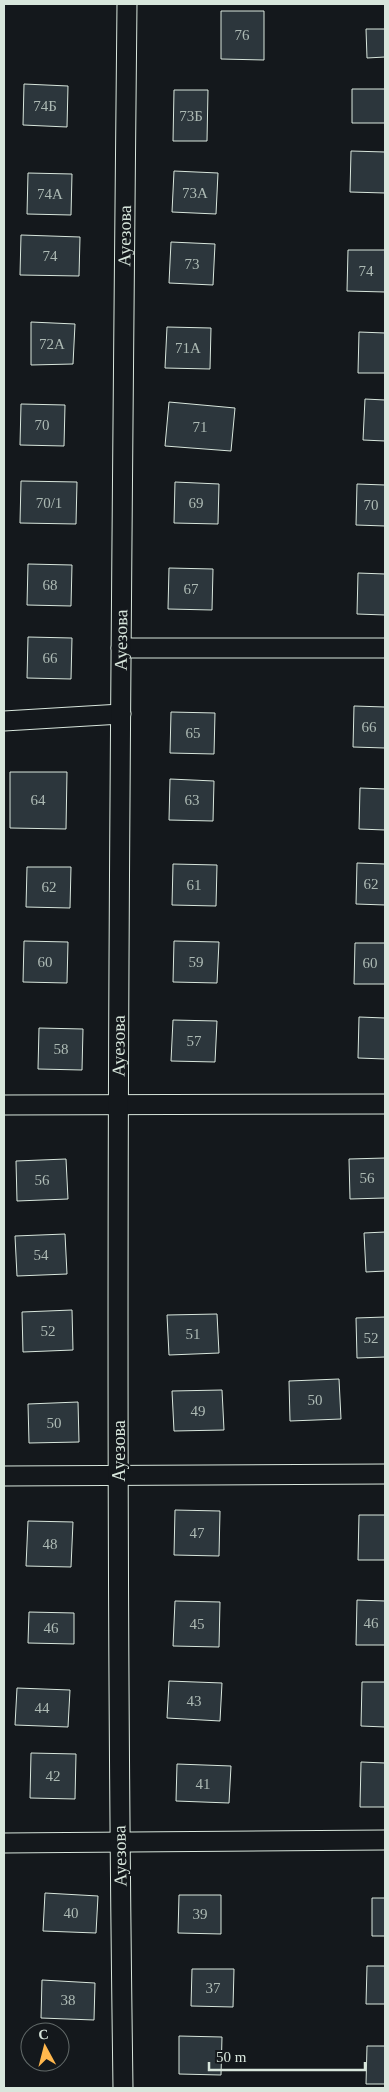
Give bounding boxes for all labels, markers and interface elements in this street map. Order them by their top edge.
house number: 76 [235,27,250,43]
house number: 74Б [33,98,57,114]
house number: 73Б [179,108,203,124]
house number: 73А [182,185,208,201]
house number: 74А [37,186,63,202]
street label: Ауезова [114,205,135,267]
house number: 74 [43,248,58,264]
house number: 73 [185,256,200,272]
house number: 74 [359,263,374,279]
house number: 72А [39,336,65,352]
house number: 71А [175,340,201,356]
house number: 70 [35,417,50,433]
house number: 71 [193,419,208,435]
house number: 70/1 [36,495,62,511]
house number: 69 [189,495,204,511]
house number: 70 [364,497,379,513]
house number: 68 [43,577,58,593]
house number: 67 [184,581,199,597]
street label: Ауезова [111,609,131,671]
house number: 66 [43,650,58,666]
house number: 66 [362,719,377,735]
house number: 65 [186,725,201,741]
house number: 64 [31,792,46,808]
house number: 63 [185,792,200,808]
house number: 62 [364,876,379,892]
house number: 61 [187,877,202,893]
house number: 62 [42,879,57,895]
house number: 60 [38,954,53,970]
house number: 59 [189,954,204,970]
house number: 60 [363,955,378,971]
street label: Ауезова [109,1015,129,1077]
house number: 57 [187,1033,202,1049]
house number: 58 [54,1041,69,1057]
house number: 56 [360,1170,375,1186]
house number: 56 [35,1172,50,1188]
house number: 54 [34,1247,49,1263]
house number: 52 [41,1323,56,1339]
house number: 51 [186,1326,201,1342]
house number: 52 [364,1330,379,1346]
house number: 50 [308,1392,323,1408]
house number: 49 [191,1403,206,1419]
house number: 50 [47,1415,62,1431]
street label: Ауезова [109,1420,129,1482]
house number: 47 [190,1525,205,1541]
house number: 48 [43,1536,58,1552]
house number: 46 [364,1615,379,1631]
house number: 45 [190,1616,205,1632]
house number: 46 [44,1620,59,1636]
house number: 43 [187,1693,202,1709]
house number: 44 [35,1700,50,1716]
house number: 42 [46,1768,61,1784]
house number: 41 [196,1776,211,1792]
street label: Ауезова [109,1825,131,1887]
house number: 40 [64,1905,79,1921]
house number: 39 [193,1906,208,1922]
house number: 37 [206,1980,221,1996]
house number: 38 [61,1992,76,2008]
north arrow [20,2022,70,2072]
text: С [38,2027,49,2043]
scale bar [209,2040,365,2072]
text: 50 m [216,2049,247,2065]

